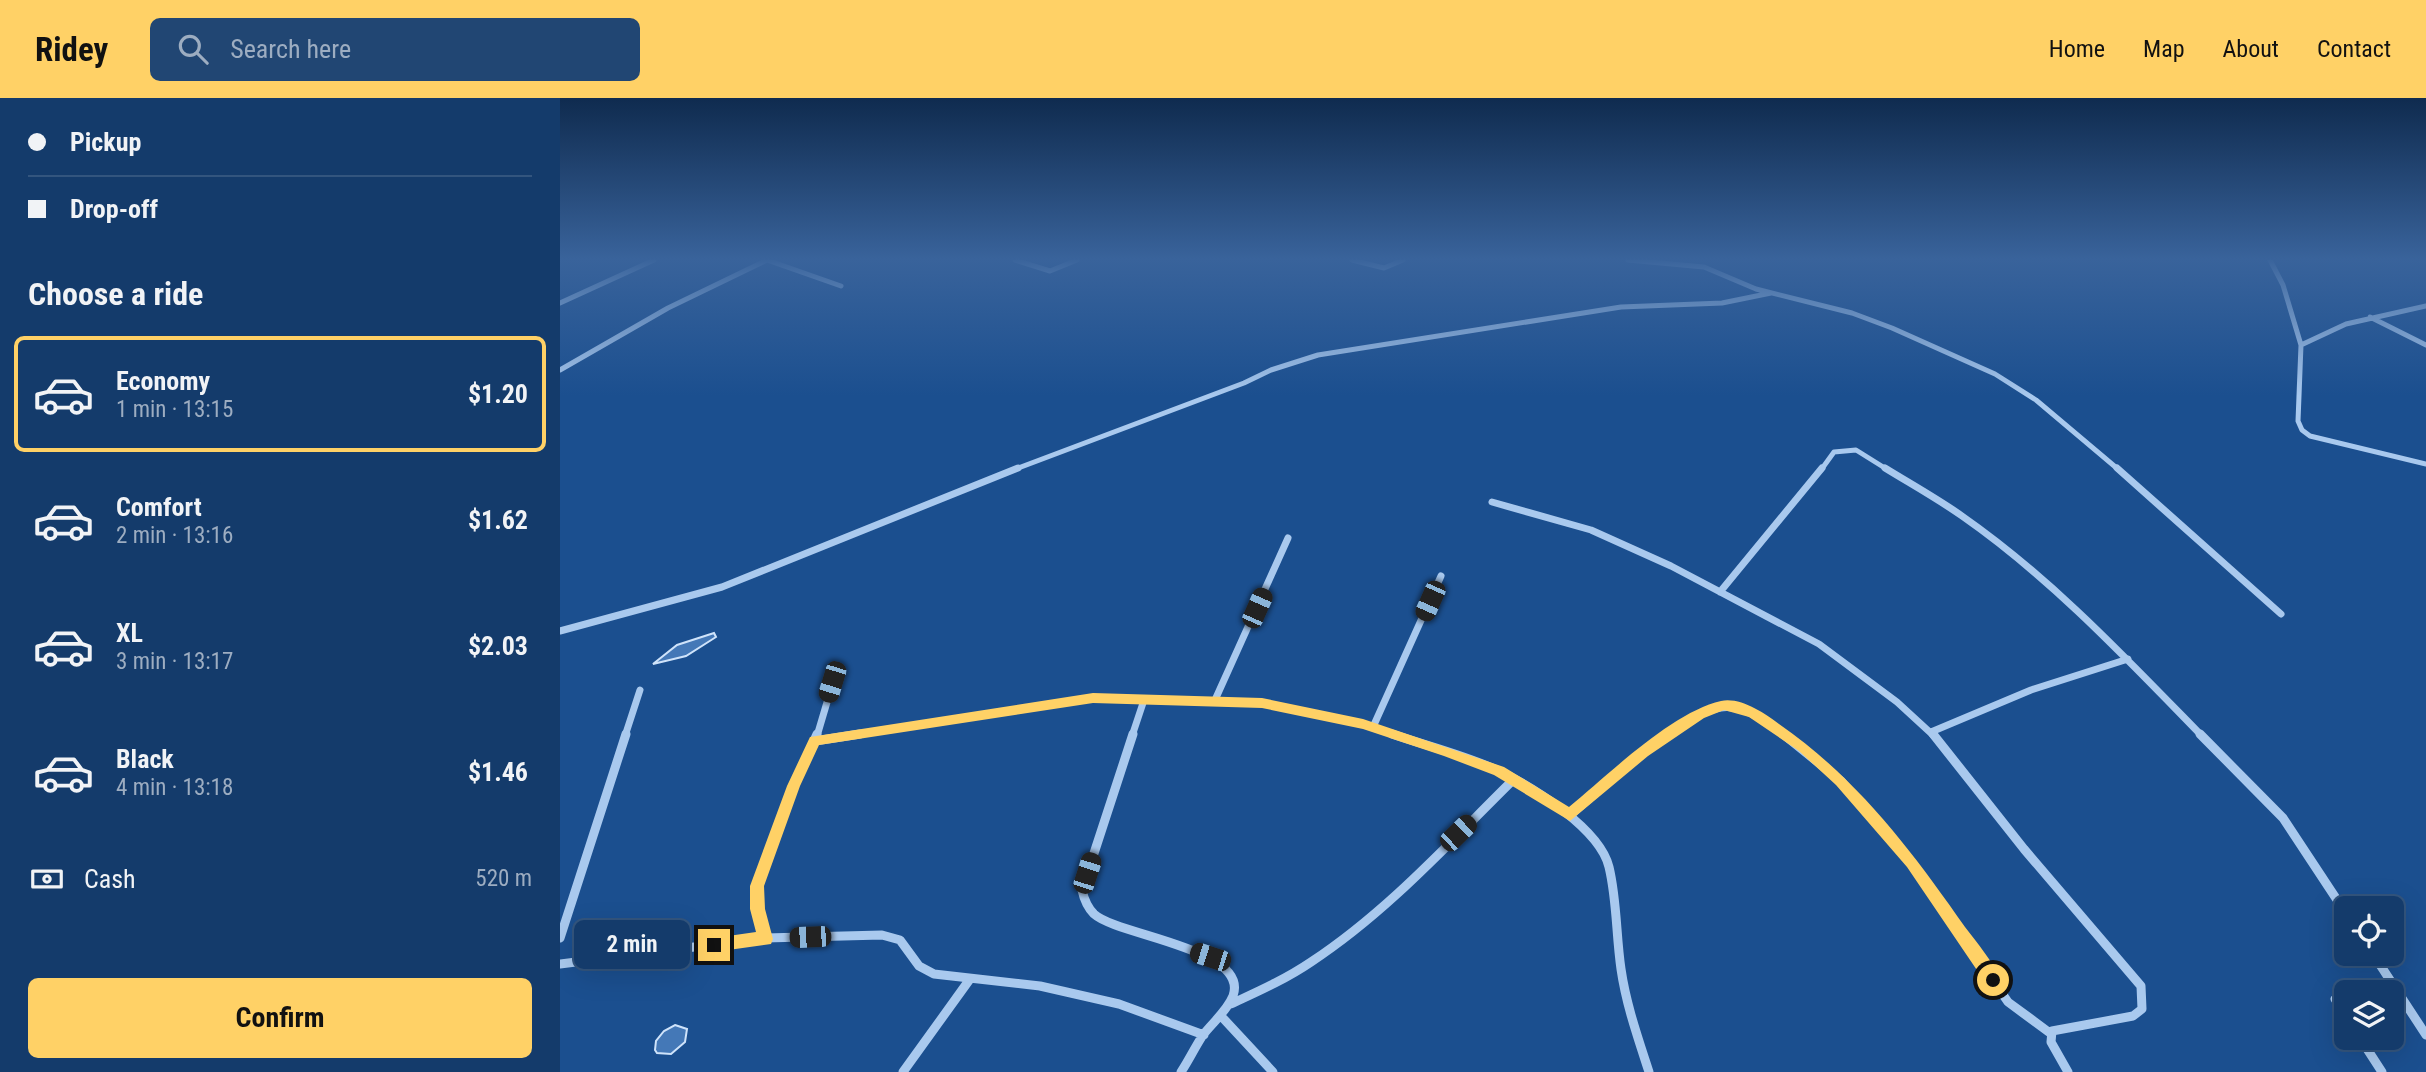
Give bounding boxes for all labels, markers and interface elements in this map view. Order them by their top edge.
search box [150,18,640,81]
text: Ridey [35,30,108,69]
icon: search [174,30,212,68]
text: Search here [230,34,351,64]
text: Home [2049,35,2105,63]
text: Map [2143,35,2185,63]
text: About [2223,35,2279,63]
text: Contact [2317,35,2391,63]
text: Pickup [70,127,141,157]
text: Drop-off [70,194,158,224]
text: Choose a ride [28,275,203,313]
icon: car [32,363,95,426]
text: Economy [116,366,210,396]
text: $1.20 [468,379,528,409]
text: 1 min · 13:15 [116,396,233,423]
icon: car [32,489,95,552]
text: Comfort [116,492,202,522]
text: $1.62 [468,505,528,535]
text: 2 min · 13:16 [116,522,233,549]
car [1412,578,1449,624]
car [1239,585,1276,631]
icon: car [32,615,95,678]
text: XL [116,618,143,648]
text: $2.03 [468,631,528,661]
text: 3 min · 13:17 [116,648,233,675]
car [816,659,849,705]
icon: car [32,741,95,804]
text: Black [116,744,174,774]
text: $1.46 [468,757,528,787]
text: 4 min · 13:18 [116,774,233,801]
car [1436,811,1481,855]
car [1071,850,1104,896]
icon: cash [28,860,66,898]
text: Cash [84,864,136,894]
text: 520 m [475,865,532,892]
map controls [2334,896,2404,1050]
button: locate [2334,896,2404,966]
callout: 2 min [574,920,690,970]
car [789,926,832,948]
route end [698,929,730,961]
text: 2 min [606,931,658,958]
car [1187,941,1234,973]
route start [1977,964,2009,996]
button: Confirm [28,978,532,1058]
button: layers [2334,980,2404,1050]

